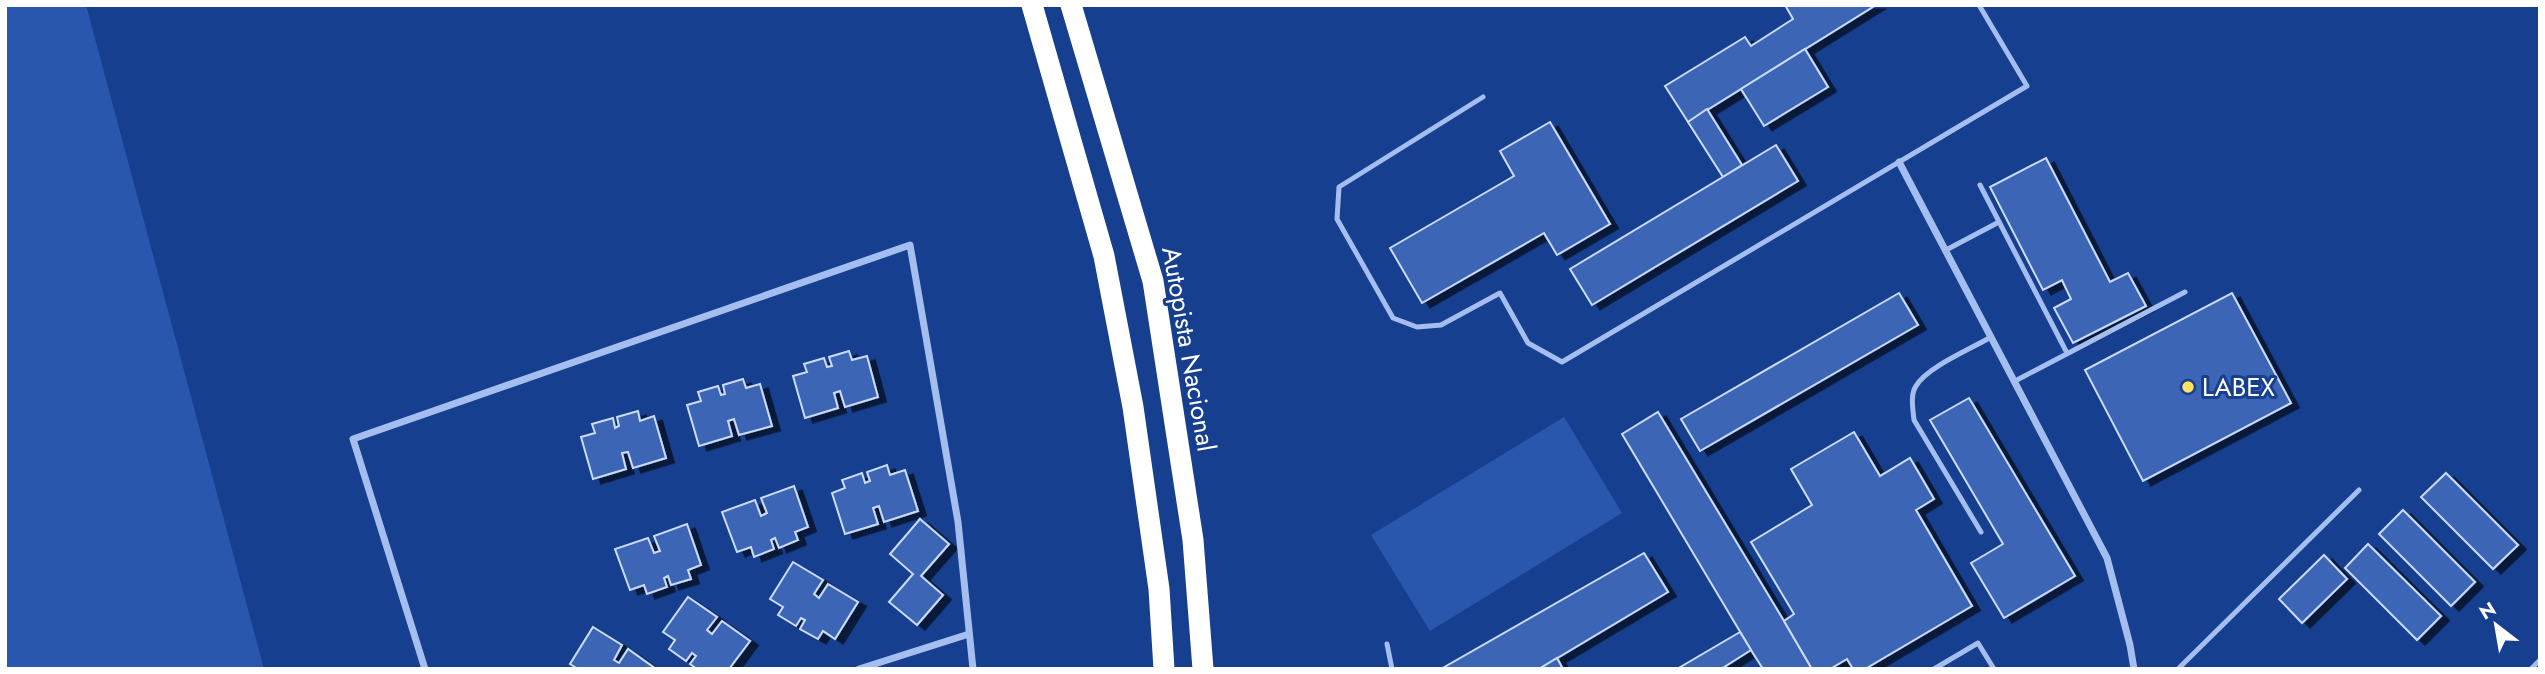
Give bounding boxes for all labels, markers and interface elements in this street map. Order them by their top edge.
street label: Autopista Nacional [1152,244,1226,454]
place label: LABEX [2202,368,2275,406]
marker: LABEX [2180,379,2196,395]
north arrow [2461,590,2531,660]
text: N [2474,595,2501,626]

